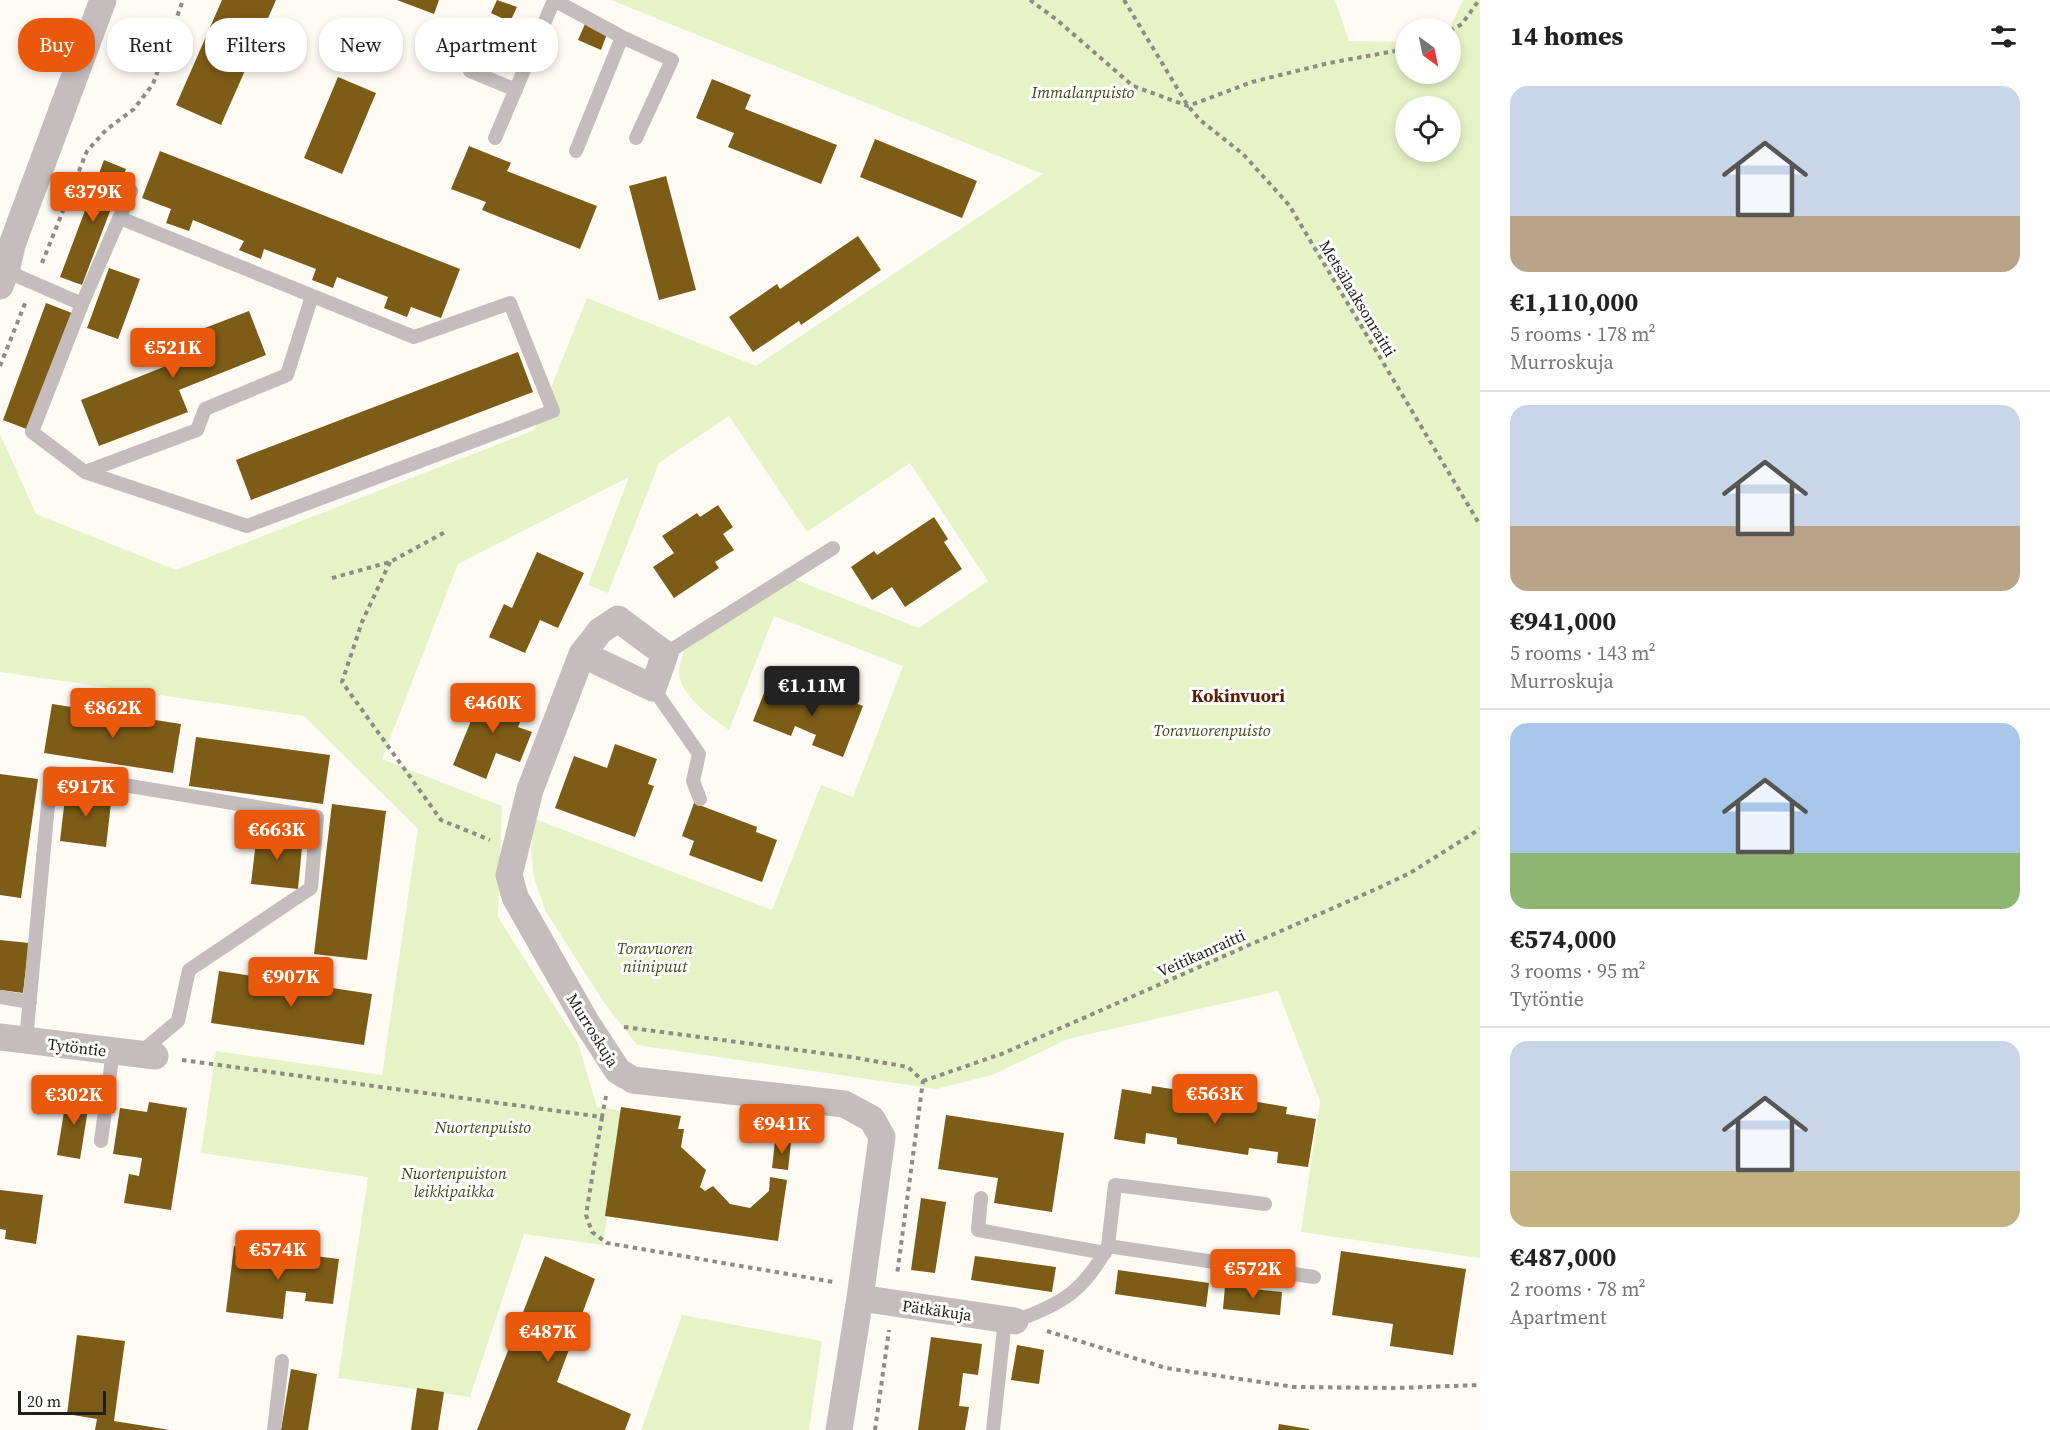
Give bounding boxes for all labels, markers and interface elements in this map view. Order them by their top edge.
chip: Buy [18,18,95,72]
chip: Rent [107,18,193,72]
chip: Filters [205,18,307,72]
chip: New [319,18,403,72]
chip: Apartment [415,18,558,72]
north arrow [1395,18,1461,84]
map controls [1395,18,1461,162]
text: 14 homes [1510,18,1623,54]
icon: filters [1987,20,2020,53]
park label: Immalanpuisto [1031,81,1135,103]
button: locate [1395,96,1461,162]
icon: home [1711,125,1819,233]
pin: €379K [51,172,135,223]
text: €379K [64,177,122,205]
street label: Metsälaaksonraitti [1315,236,1402,361]
text: €1,110,000 [1510,284,1638,320]
text: 5 rooms · 178 m² [1510,320,1656,348]
pin: €521K [131,328,215,379]
text: €521K [144,333,202,361]
text: Murroskuja [1510,348,1614,376]
icon: home [1711,444,1819,552]
text: €941,000 [1510,603,1616,639]
text: 5 rooms · 143 m² [1510,639,1656,667]
pin: €1.11M [763,666,861,717]
text: Murroskuja [1510,667,1614,695]
text: €1.11M [778,671,846,699]
pin: €460K [451,683,535,734]
district label: Kokinvuori [1191,683,1285,708]
pin: €862K [71,688,155,739]
text: €460K [464,688,522,716]
text: €862K [84,693,142,721]
park label: Toravuorenpuisto [1153,719,1271,741]
icon: home [1711,762,1819,870]
pin: €917K [44,767,128,818]
text: €917K [57,772,115,800]
pin: €663K [235,810,319,861]
text: €663K [248,815,306,843]
text: €574,000 [1510,921,1616,957]
street label: Veitikanraitti [1154,924,1249,982]
park label: Toravuoren niinipuut [617,937,693,977]
pin: €907K [249,957,333,1008]
text: 3 rooms · 95 m² [1510,957,1646,985]
text: €907K [262,962,320,990]
text: Tytöntie [1510,985,1584,1013]
street label: Murroskuja [562,989,625,1072]
street label: Tytöntie [46,1032,108,1062]
pin: €563K [1173,1074,1257,1125]
pin: €302K [32,1075,116,1126]
text: €563K [1186,1079,1244,1107]
text: €302K [45,1080,103,1108]
icon: home [1711,1080,1819,1188]
pin: €941K [740,1104,824,1155]
text: €941K [753,1109,811,1137]
park label: Nuortenpuisto [434,1116,531,1138]
park label: Nuortenpuiston leikkipaikka [400,1162,507,1202]
pin: €574K [236,1230,320,1281]
text: €574K [249,1235,307,1263]
text: €487,000 [1510,1239,1616,1275]
pin: €572K [1211,1249,1295,1300]
text: €572K [1224,1254,1282,1282]
text: 2 rooms · 78 m² [1510,1275,1646,1303]
street label: Pätkäkuja [901,1294,974,1326]
text: Apartment [1510,1303,1607,1331]
pin: €487K [506,1312,590,1363]
text: €487K [519,1317,577,1345]
scale bar [18,1388,106,1416]
text: 20 m [27,1390,61,1412]

